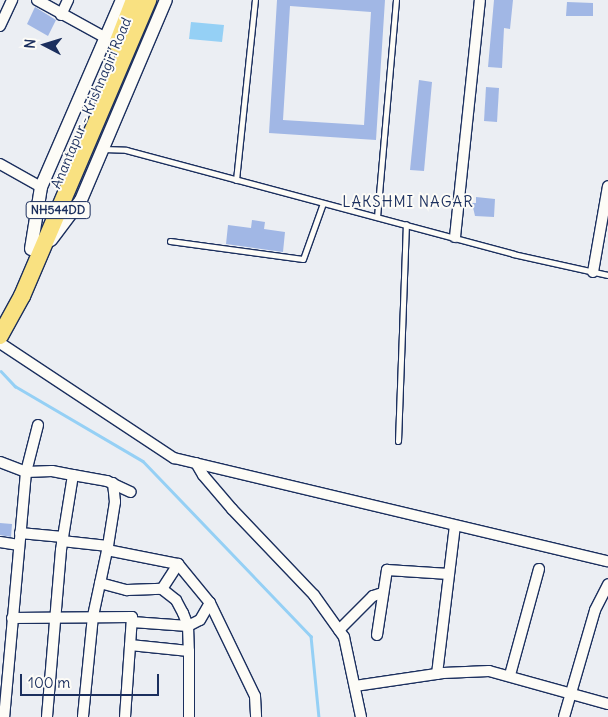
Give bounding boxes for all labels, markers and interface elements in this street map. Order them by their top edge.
street label: Anantapur - Krishnagiri Road [47,15,135,191]
north arrow [20,20,70,70]
text: N [21,38,39,49]
district label: LAKSHMI NAGAR [341,193,475,211]
road number: NH544DD [26,200,90,220]
scale bar [22,664,161,696]
text: 100 m [28,673,70,692]

